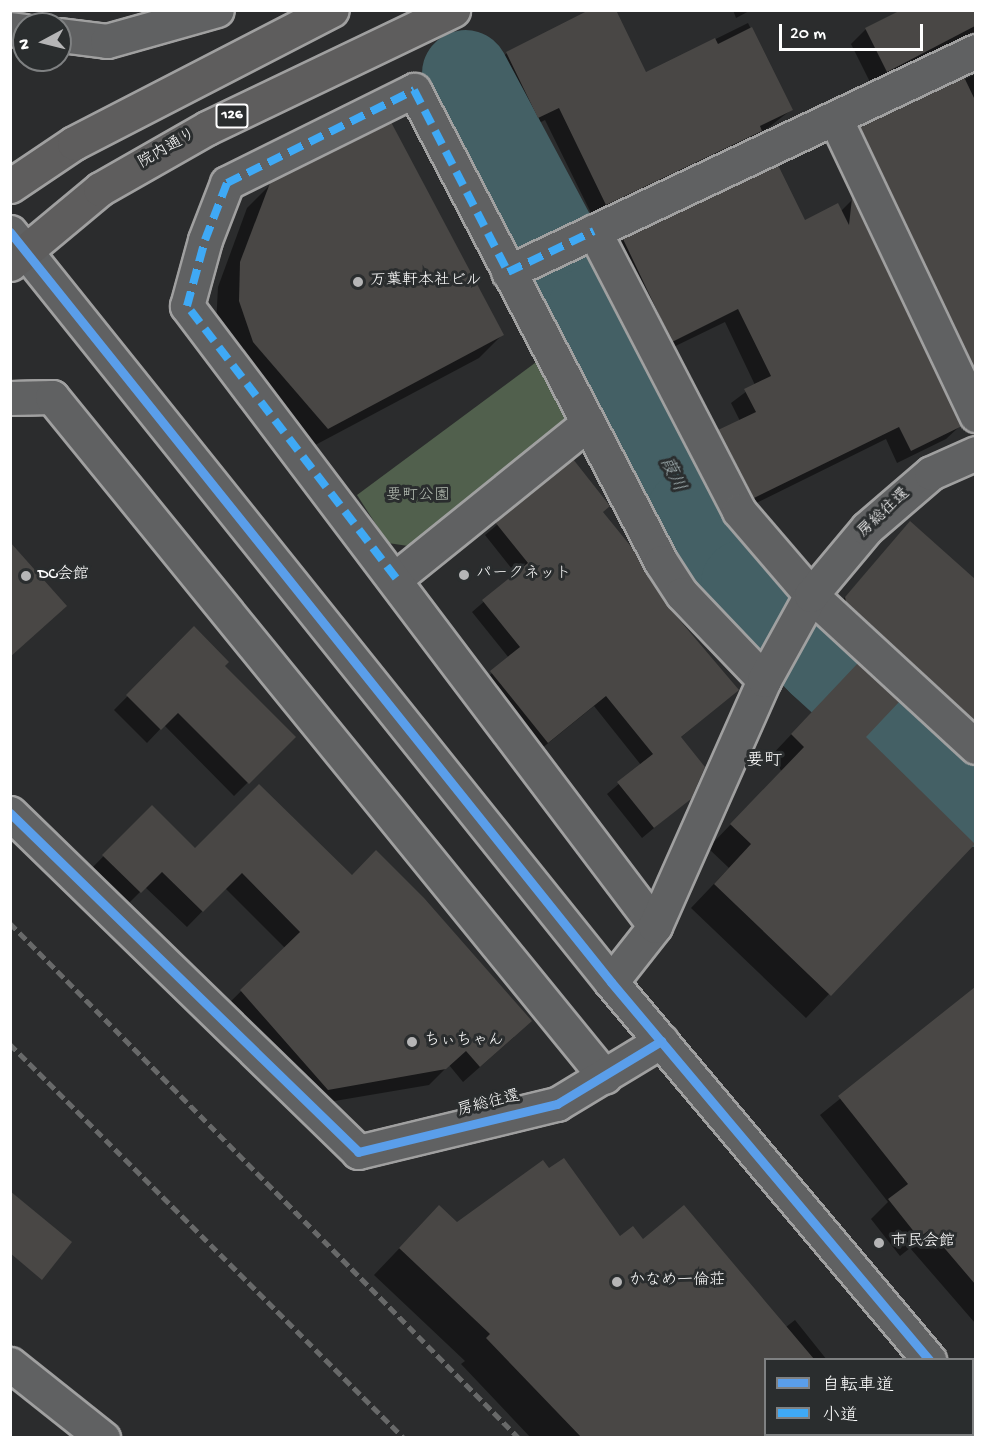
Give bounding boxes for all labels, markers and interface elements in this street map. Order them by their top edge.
north arrow [12,12,72,72]
scale bar [782,12,926,50]
text: 20 m [790,24,826,45]
text: N [16,38,36,50]
road number: 126 [214,104,250,128]
street label: 院内通り [135,126,201,174]
place label: 万葉軒本社ビル [370,272,482,292]
marker: 万葉軒本社ビル [351,275,365,289]
water label: 葭川 [653,454,689,496]
street label: 房総往還 [855,485,915,543]
park label: 要町公園 [386,487,450,507]
place label: パークネット [476,565,572,585]
place label: DC会館 [38,566,89,586]
marker: パークネット [457,568,471,582]
marker: DC会館 [19,569,33,583]
district label: 要町 [746,751,782,773]
place label: ちぃちゃん [424,1032,504,1052]
marker: ちぃちゃん [405,1035,419,1049]
street label: 房総往還 [456,1088,522,1122]
place label: 市民会館 [891,1233,955,1253]
marker: 市民会館 [872,1236,886,1250]
place label: かなめ一倫荘 [629,1272,725,1292]
marker: かなめ一倫荘 [610,1275,624,1289]
legend [764,1358,974,1436]
text: 自転車道 [822,1376,894,1397]
text: 小道 [822,1406,858,1427]

